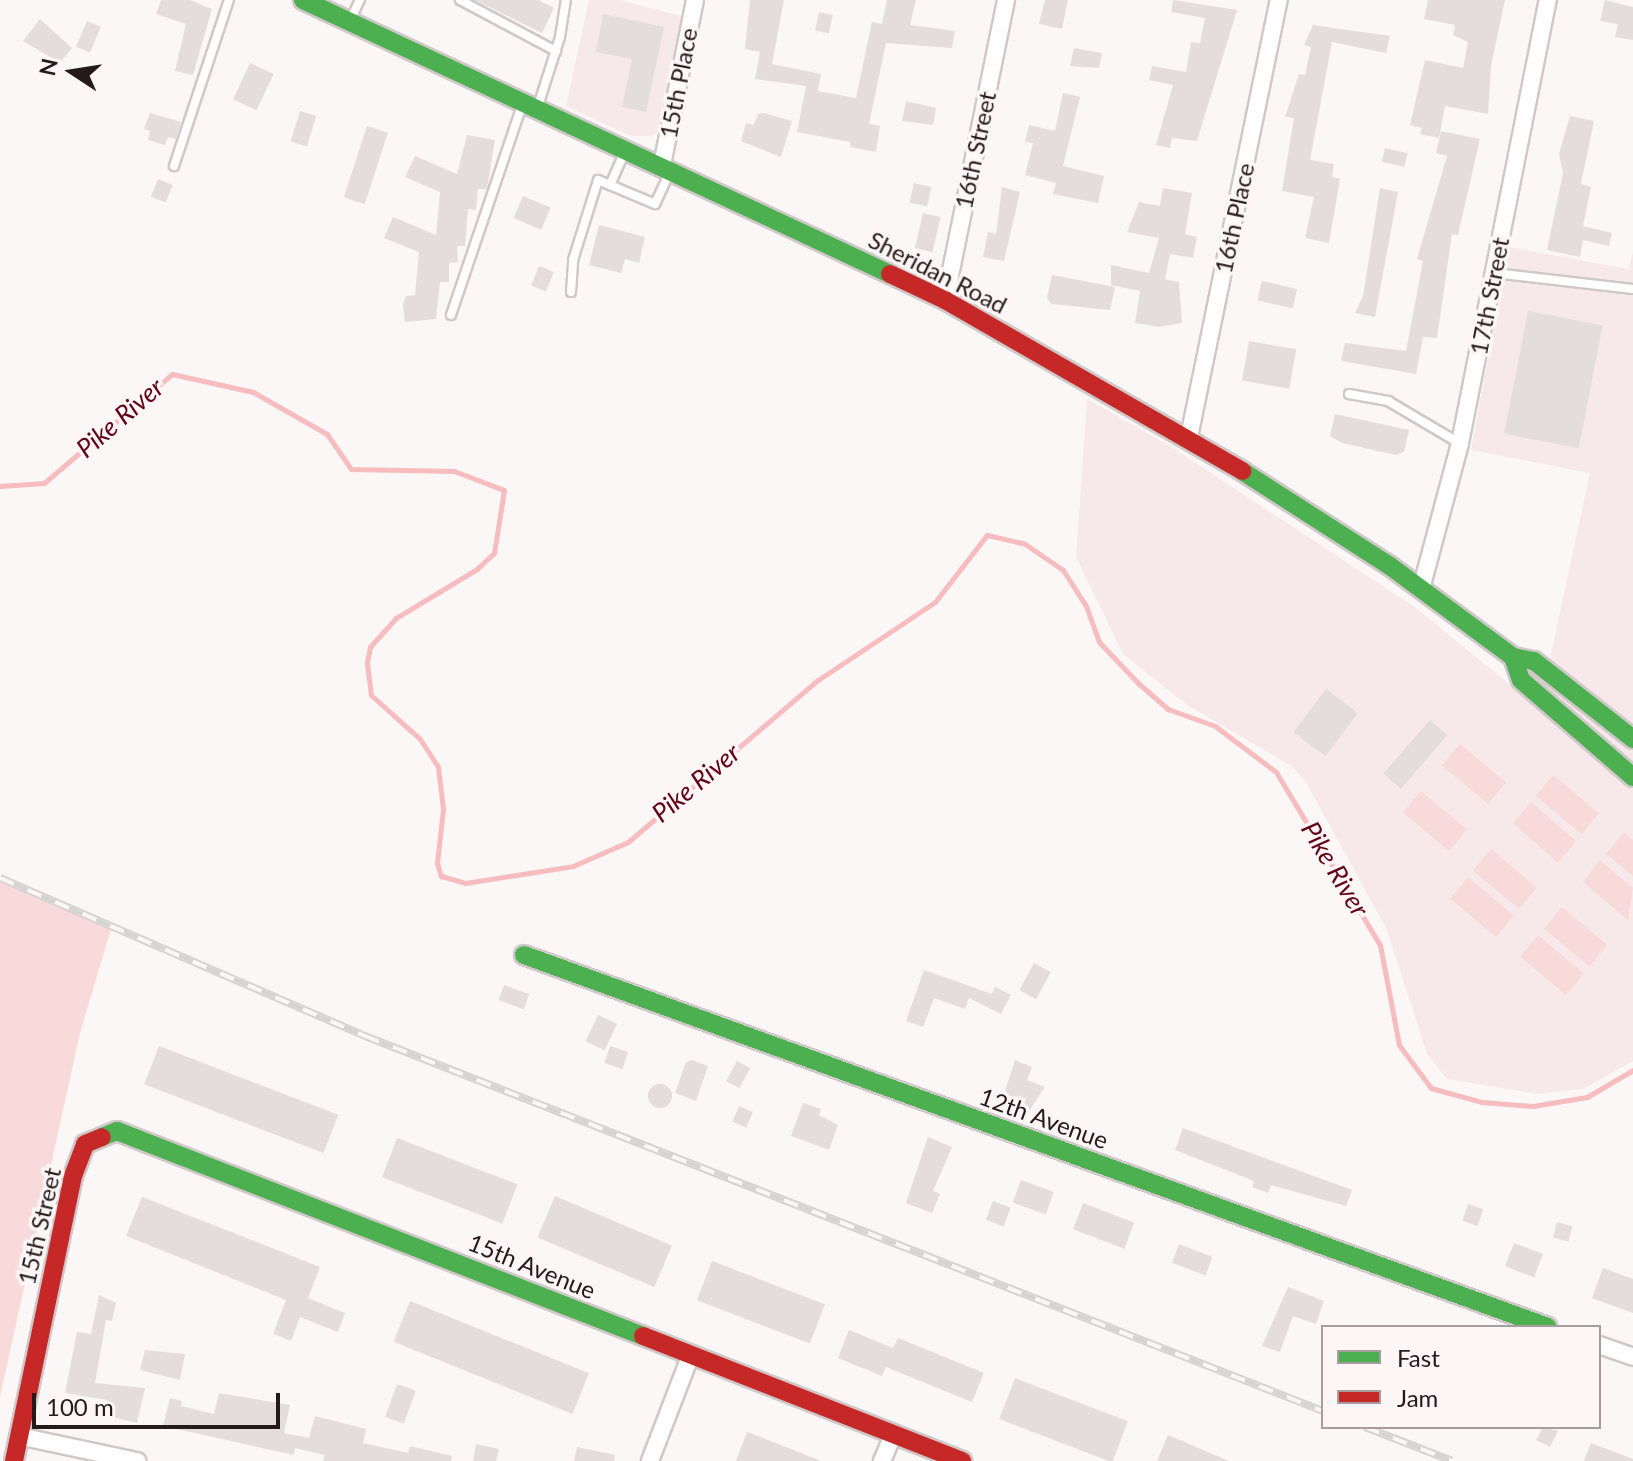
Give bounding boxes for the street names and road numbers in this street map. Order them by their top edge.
street label: 15th Place [653,25,703,141]
street label: 16th Street [949,89,1001,211]
street label: 16th Place [1208,160,1260,276]
street label: Sheridan Road [864,225,1012,319]
street label: 17th Street [1463,235,1515,357]
street label: 12th Avenue [975,1081,1113,1155]
street label: 15th Street [12,1165,66,1287]
street label: 15th Avenue [464,1227,600,1305]

